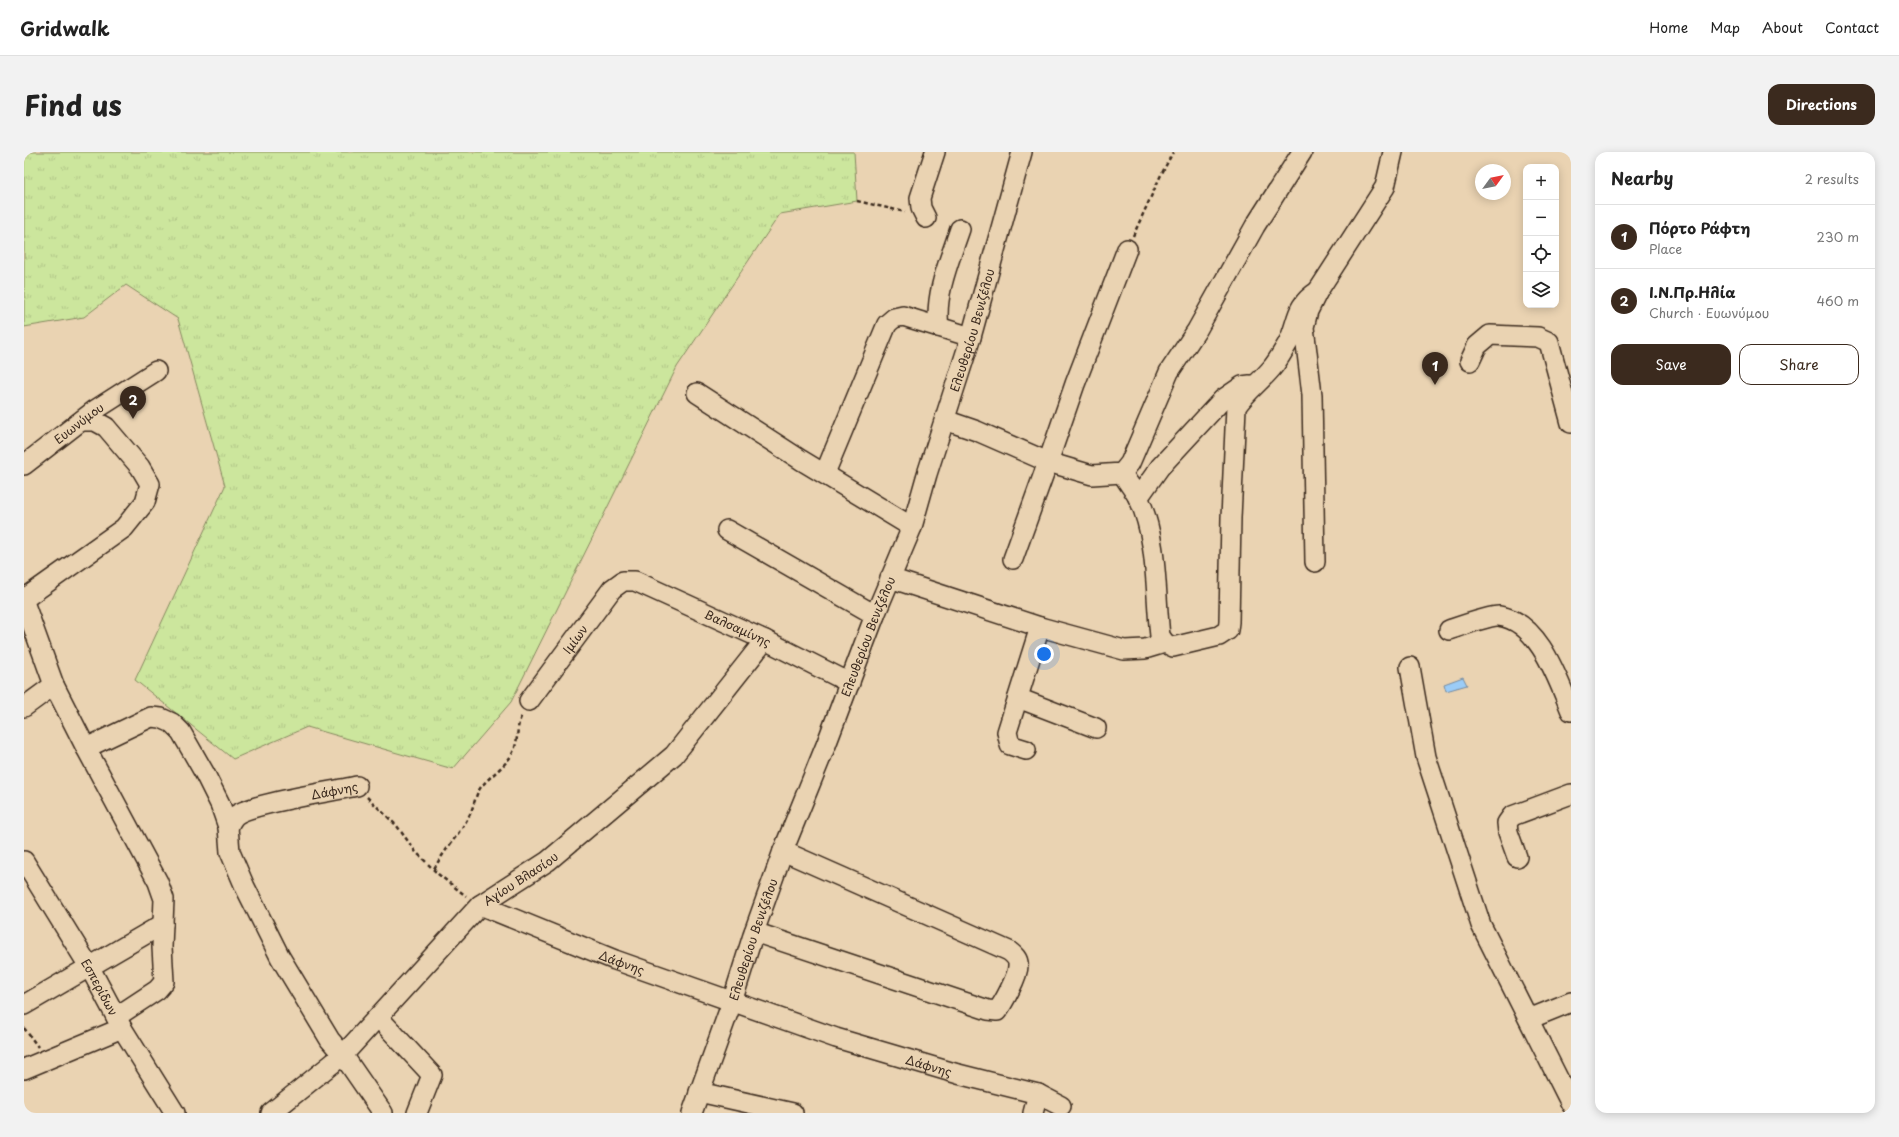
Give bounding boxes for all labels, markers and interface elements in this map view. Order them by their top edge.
text: Gridwalk [20,14,110,42]
text: Home [1649,17,1688,38]
text: Map [1710,17,1740,38]
text: About [1762,17,1803,38]
text: Contact [1825,17,1879,38]
text: Find us [24,83,122,126]
button: Directions [1768,84,1875,125]
north arrow [1475,164,1511,200]
map controls [1523,164,1559,308]
button: + [1523,164,1559,200]
text: Nearby [1611,165,1673,191]
text: 2 results [1805,169,1859,188]
button: − [1523,200,1559,236]
text: Πόρτο Ράφτη [1649,216,1750,239]
text: 1 [1621,227,1627,246]
text: 230 m [1817,227,1859,246]
button: locate [1523,236,1559,272]
text: Place [1649,239,1682,258]
street label: Ελευθερίου Βενιζέλου [945,266,999,394]
button: layers [1523,272,1559,308]
text: Ι.Ν.Πρ.Ηλία [1649,280,1736,303]
text: 2 [1619,291,1629,310]
text: 460 m [1816,291,1859,310]
text: Church · Ευωνύμου [1649,303,1769,322]
button: Save [1611,344,1731,385]
button: Share [1739,344,1859,385]
pin: 1 [1422,352,1448,385]
pin: 2 [120,386,146,419]
street label: Ευωνύμου [50,398,107,448]
street label: Ελευθερίου Βενιζέλου [836,573,899,699]
street label: Βαλσαμίνης [702,605,774,651]
street label: Ιμίων [558,621,592,657]
your location [1034,644,1054,664]
street label: Δάφνης [309,777,359,804]
street label: Αγίου Βλασίου [480,847,562,910]
street label: Ελευθερίου Βενιζέλου [724,876,782,1003]
street label: Δάφνης [596,945,647,979]
street label: Εσπερίδων [77,955,123,1019]
street label: Δάφνης [904,1050,954,1081]

